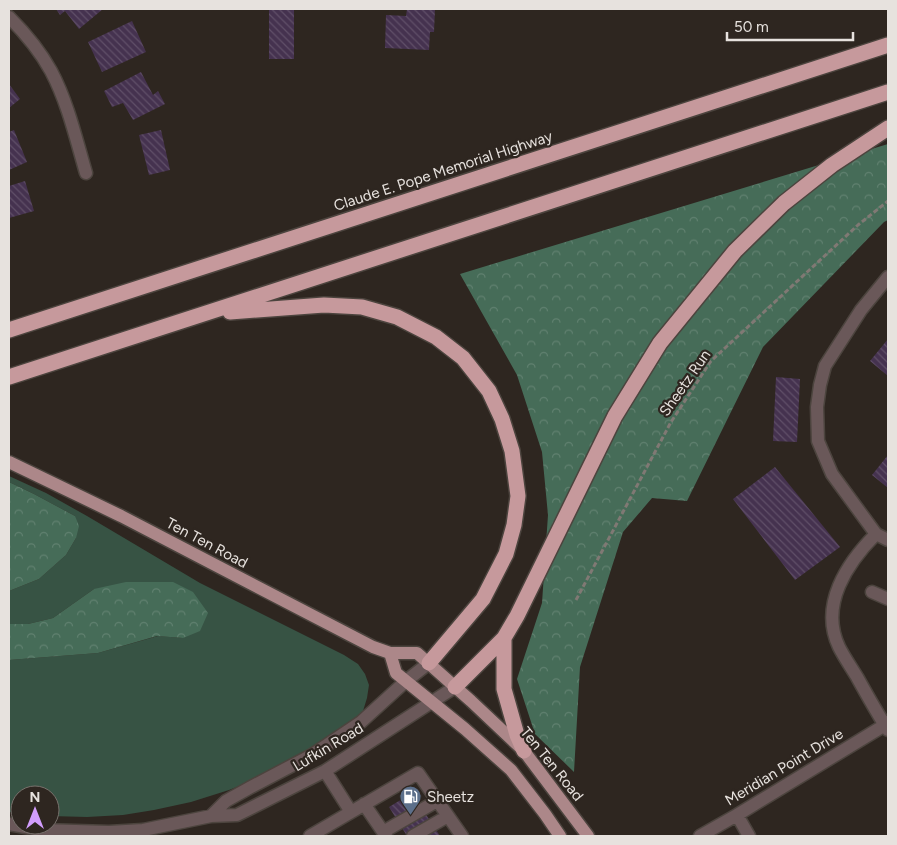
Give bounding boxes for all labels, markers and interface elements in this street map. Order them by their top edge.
scale bar [727,10,853,42]
text: 50 m [734,18,769,36]
street label: Claude E. Pope Memorial Highway [331,127,555,215]
street label: Sheetz Run [656,346,714,420]
street label: Ten Ten Road [163,514,251,572]
street label: Lufkin Road [289,719,367,775]
street label: Ten Ten Road [517,723,587,805]
street label: Meridian Point Drive [722,725,846,809]
north arrow [10,785,60,835]
fuel station icon: Sheetz [399,785,423,816]
place label: Sheetz [427,788,474,806]
text: N [30,789,40,806]

